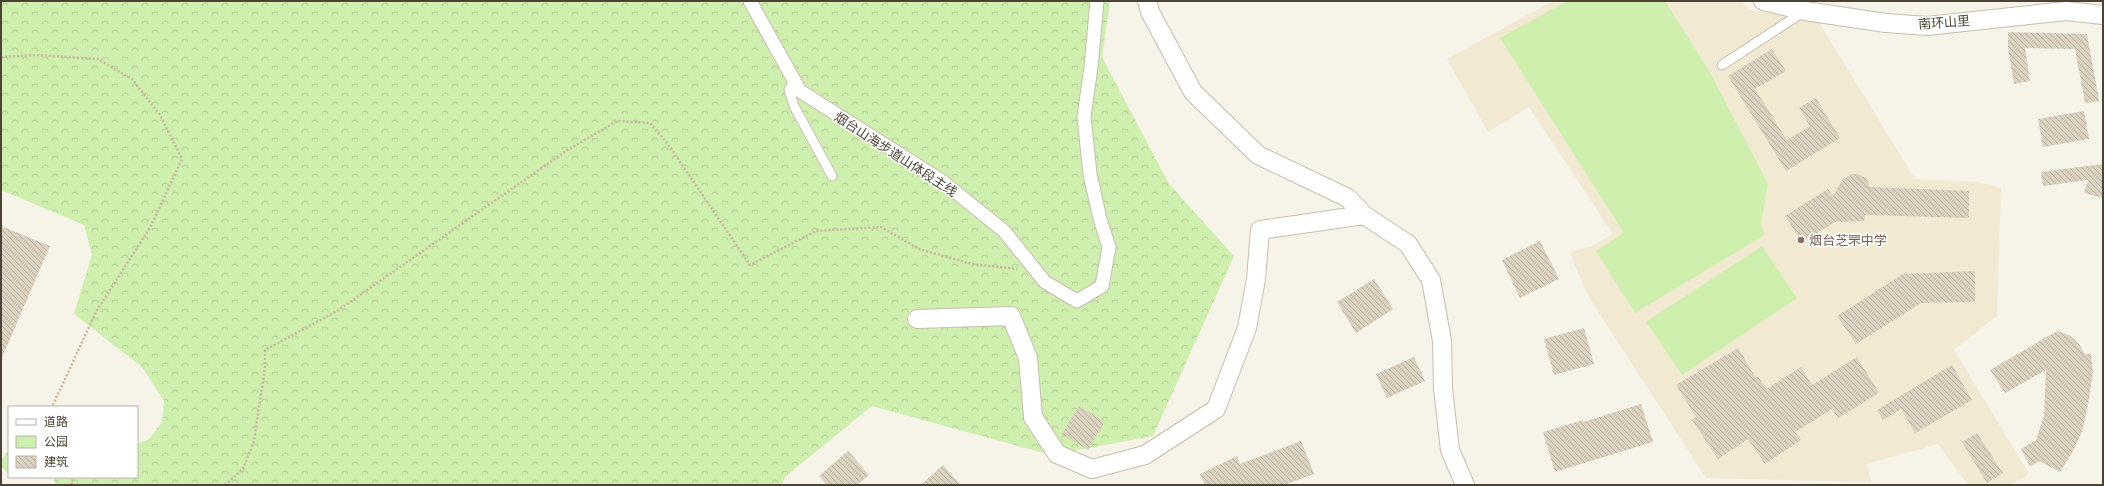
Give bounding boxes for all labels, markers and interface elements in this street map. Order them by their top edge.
street label: 南环山里 [1917,12,1971,33]
street label: 烟台山海步道山体段主线 [831,108,960,200]
place label: 烟台芝罘中学 [1809,232,1887,249]
marker: 烟台芝罘中学 [1796,235,1806,245]
legend [8,406,138,478]
text: 道路 [44,414,68,430]
text: 公园 [44,434,68,450]
text: 建筑 [44,454,68,470]

